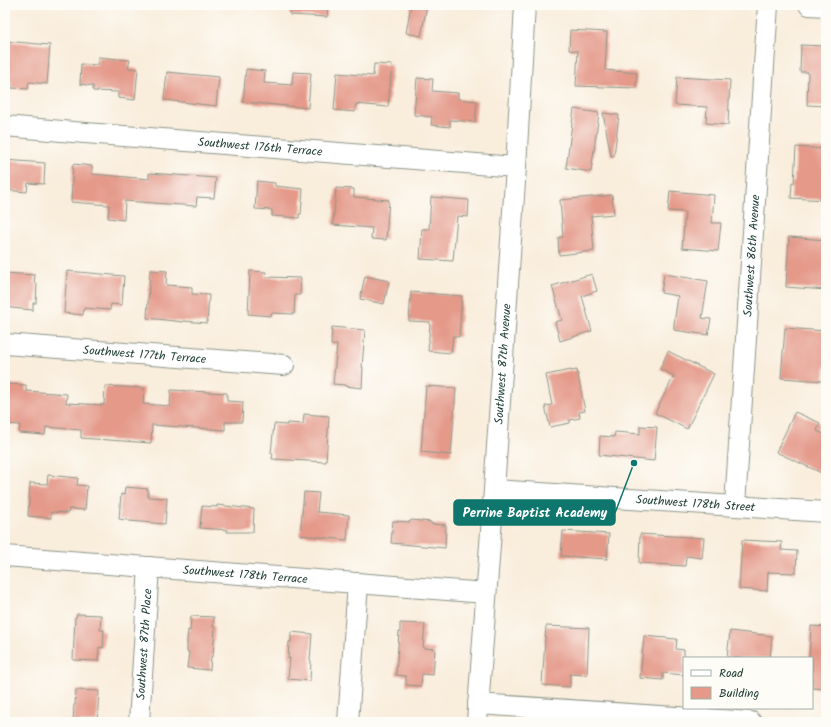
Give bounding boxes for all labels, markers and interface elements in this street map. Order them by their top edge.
street label: Southwest 176th Terrace [197,132,324,161]
street label: Southwest 86th Avenue [738,193,765,317]
street label: Southwest 87th Avenue [489,302,516,425]
street label: Southwest 177th Terrace [82,340,208,369]
street label: Southwest 178th Street [635,490,756,517]
callout: Perrine Baptist Academy [454,500,615,525]
text: Perrine Baptist Academy [463,503,608,524]
street label: Southwest 178th Terrace [182,560,309,589]
street label: Southwest 87th Place [131,587,157,700]
legend [683,657,813,709]
text: Road [719,664,744,683]
text: Building [719,684,759,703]

